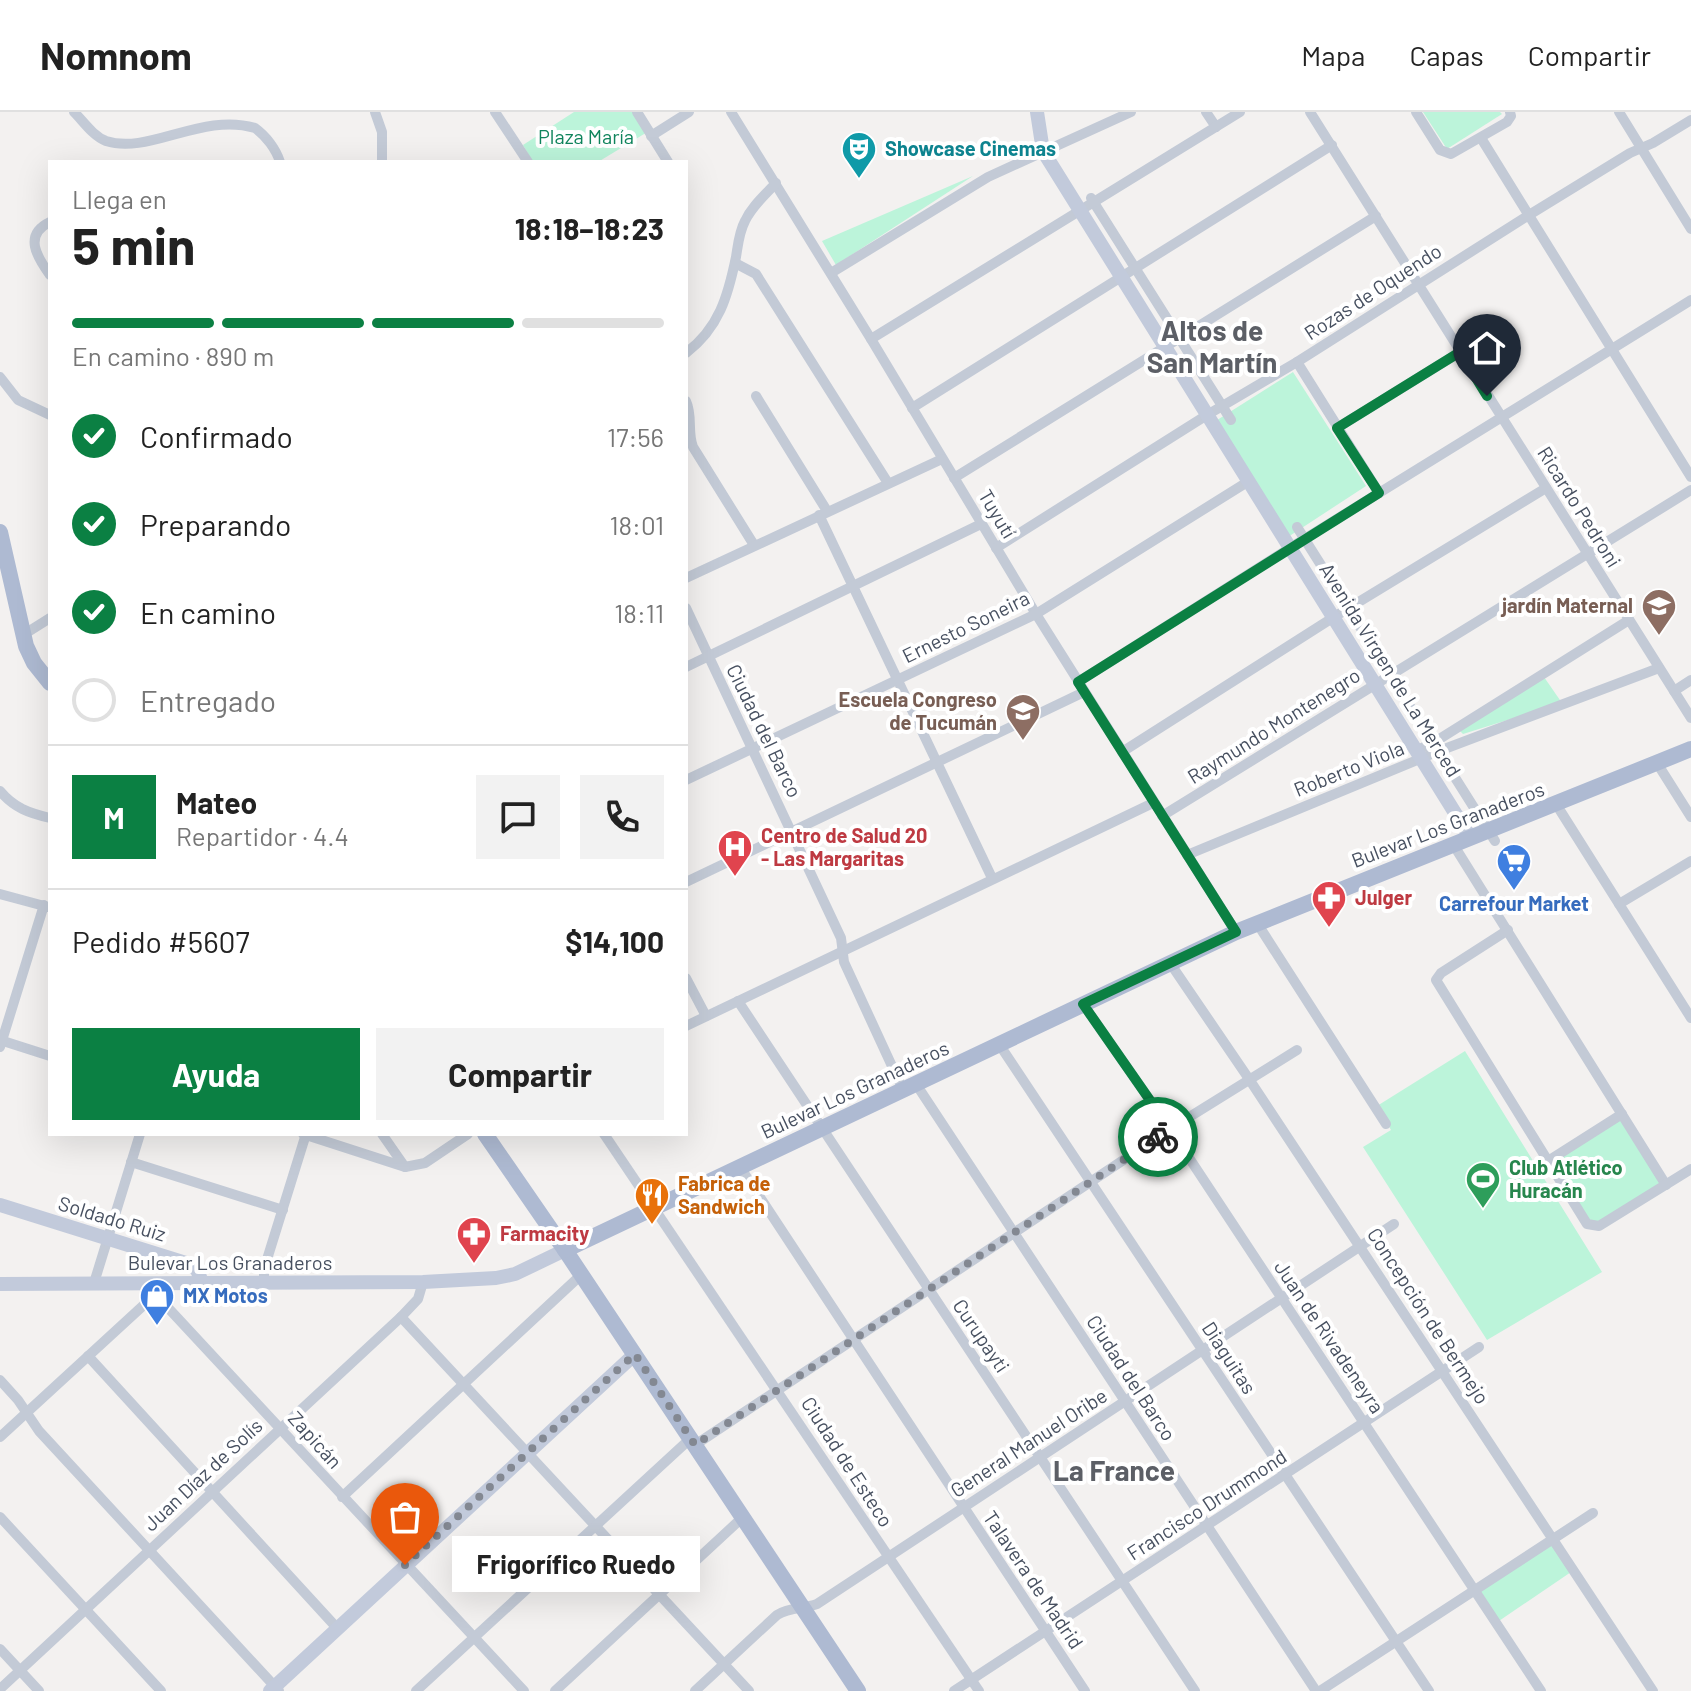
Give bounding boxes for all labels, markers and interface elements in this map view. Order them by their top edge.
text: Nomnom [40,32,192,78]
text: Mapa [1301,38,1365,72]
text: Capas [1409,38,1484,72]
text: Compartir [1528,38,1651,72]
park label: Plaza María [538,124,634,148]
theatre icon: Showcase Cinemas [840,130,878,180]
place label: Showcase Cinemas [885,136,1056,160]
text: Llega en [72,183,167,214]
text: 18:18–18:23 [515,210,664,246]
text: 5 min [72,213,196,275]
street label: Rozas de Oquendo [1299,238,1445,344]
district label: Altos de San Martín [1147,313,1277,379]
pin [1453,314,1521,396]
icon: home [1465,326,1509,370]
text: En camino · 890 m [72,340,274,371]
icon: check [72,414,116,458]
text: Confirmado [140,418,293,454]
text: 17:56 [607,421,664,452]
street label: Ricardo Pedroni [1533,442,1627,571]
street label: Tuyutí [974,485,1022,542]
icon: check [72,502,116,546]
text: Preparando [140,506,291,542]
text: 18:01 [609,509,664,540]
street label: Avenida Virgen de La Merced [1315,558,1467,781]
street label: Ernesto Soneira [898,585,1033,667]
school or university icon: jardín Maternal [1640,587,1678,637]
icon: check [72,590,116,634]
place label: jardín Maternal [1500,593,1633,617]
text: En camino [140,594,276,630]
text: 18:11 [614,597,664,628]
street label: Ciudad del Barco [722,660,808,801]
street label: Raymundo Montenegro [1183,662,1364,788]
text: Entregado [140,682,276,718]
place label: Escuela Congreso de Tucumán [839,687,997,734]
school or university icon: Escuela Congreso de Tucumán [1004,692,1042,742]
street label: Roberto Viola [1290,735,1407,801]
button: chat [476,775,560,859]
button: phone [580,775,664,859]
street label: Bulevar Los Granaderos [1348,776,1547,872]
text: Mateo [176,784,257,820]
text: M [103,799,125,835]
text: Repartidor · 4.4 [176,820,349,851]
place label: Centro de Salud 20 - Las Margaritas [761,823,927,870]
hospital icon: Centro de Salud 20 - Las Margaritas [716,828,754,878]
supermarket icon: Carrefour Market [1495,842,1533,892]
pharmacy icon: Julger [1310,879,1348,929]
place label: Julger [1355,885,1412,909]
place label: Carrefour Market [1439,891,1589,915]
text: Pedido #5607 [72,923,250,959]
text: $14,100 [565,923,664,959]
button: Ayuda [72,1028,360,1120]
button: Compartir [376,1028,664,1120]
street label: Bulevar Los Granaderos [757,1035,952,1143]
courier [1118,1097,1198,1177]
icon: bike [1136,1115,1180,1159]
place label: Club Atlético Huracán [1509,1155,1623,1202]
sports icon: Club Atlético Huracán [1464,1160,1502,1210]
place label: Fabrica de Sandwich [678,1171,770,1218]
restaurant icon: Fabrica de Sandwich [633,1176,671,1226]
street label: Soldado Ruiz [56,1190,169,1246]
pharmacy icon: Farmacity [455,1215,493,1265]
place label: Farmacity [500,1221,589,1245]
street label: Concepción de Bermejo [1363,1223,1495,1408]
street label: Bulevar Los Granaderos [128,1250,332,1274]
street label: Juan de Rivadeneyra [1270,1256,1390,1417]
shop icon: MX Motos [138,1277,176,1327]
place label: MX Motos [183,1283,268,1307]
street label: Curupayti [949,1294,1015,1377]
street label: Ciudad del Barco [1082,1310,1181,1445]
street label: Diaguitas [1198,1317,1262,1398]
street label: General Manuel Oribe [946,1383,1111,1502]
street label: Ciudad de Esteco [797,1392,899,1531]
street label: Zapicán [284,1406,348,1473]
street label: Juan Díaz de Solís [138,1413,267,1535]
street label: Francisco Drummond [1122,1444,1291,1565]
district label: La France [1053,1453,1175,1487]
pin [371,1483,439,1565]
icon: bag [383,1495,427,1539]
street label: Talavera de Madrid [979,1506,1089,1653]
callout: Frigorífico Ruedo [453,1537,701,1593]
text: Frigorífico Ruedo [476,1548,676,1579]

